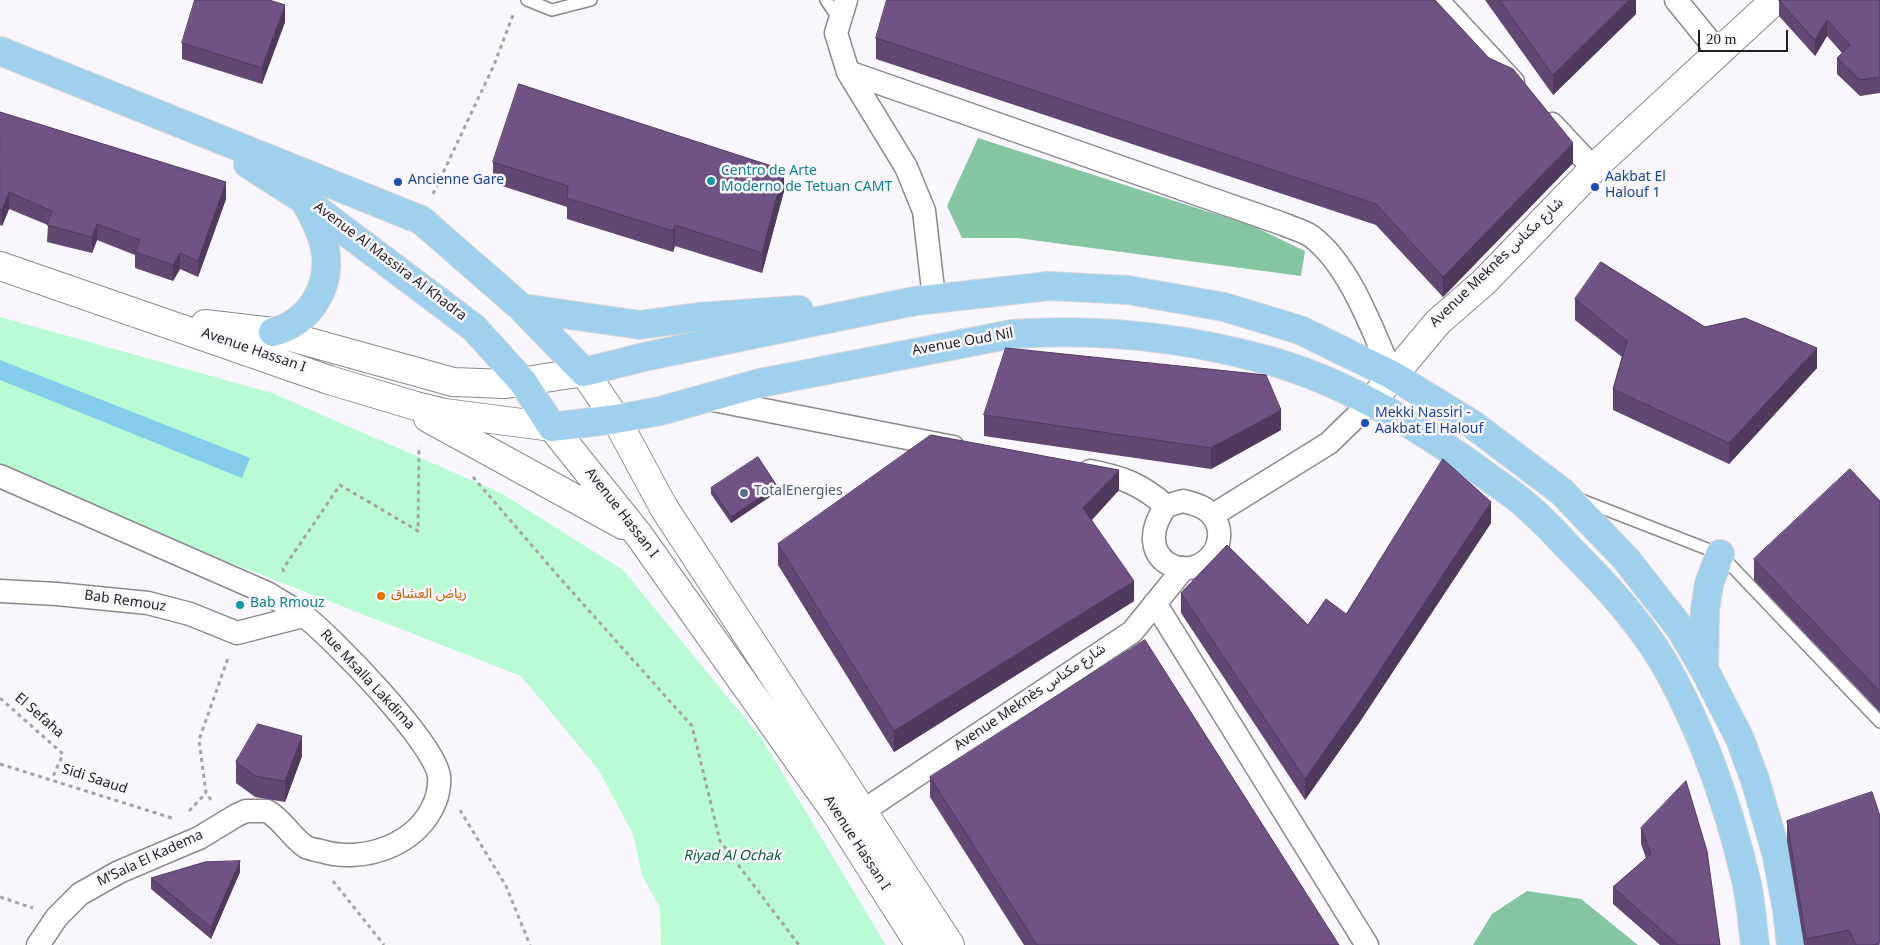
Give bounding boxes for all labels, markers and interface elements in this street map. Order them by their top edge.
scale bar [1700,20,1790,52]
text: 20 m [1706,31,1736,47]
place label: Centro de Arte Moderno de Tetuan CAMT [721,165,892,198]
place label: Aakbat El Halouf 1 [1605,171,1666,203]
place label: Ancienne Gare [408,174,504,190]
marker: Centro de Arte Moderno de Tetuan CAMT [705,175,717,187]
marker: Ancienne Gare [392,176,404,188]
marker: Aakbat El Halouf 1 [1589,181,1601,193]
street label: Avenue Meknès شارع مكناس [1428,196,1568,332]
street label: Avenue Al Massira Al Khadra [309,200,469,326]
street label: Avenue Hassan I [199,326,307,378]
street label: Avenue Oud Nil [911,327,1015,361]
place label: Mekki Nassiri - Aakbat El Halouf [1375,407,1483,440]
marker: Mekki Nassiri - Aakbat El Halouf [1359,417,1371,429]
street label: Avenue Hassan I [580,466,660,562]
place label: TotalEnergies [754,485,843,501]
marker: TotalEnergies [738,487,750,499]
place label: رياض العشاق [391,588,467,604]
street label: Bab Remouz [83,589,167,617]
marker: رياض العشاق [375,590,387,602]
place label: Bab Rmouz [250,597,325,613]
marker: Bab Rmouz [234,599,246,611]
street label: Rue Msalla Lakdima [315,627,417,735]
street label: Avenue Meknès شارع مكناس [952,642,1110,756]
street label: El Sefaha [10,691,66,743]
street label: Sidi Saaud [59,763,129,799]
street label: Avenue Hassan I [818,794,892,894]
street label: M’Sala El Kadema [95,828,207,892]
park label: Riyad Al Ochak [683,850,781,866]

